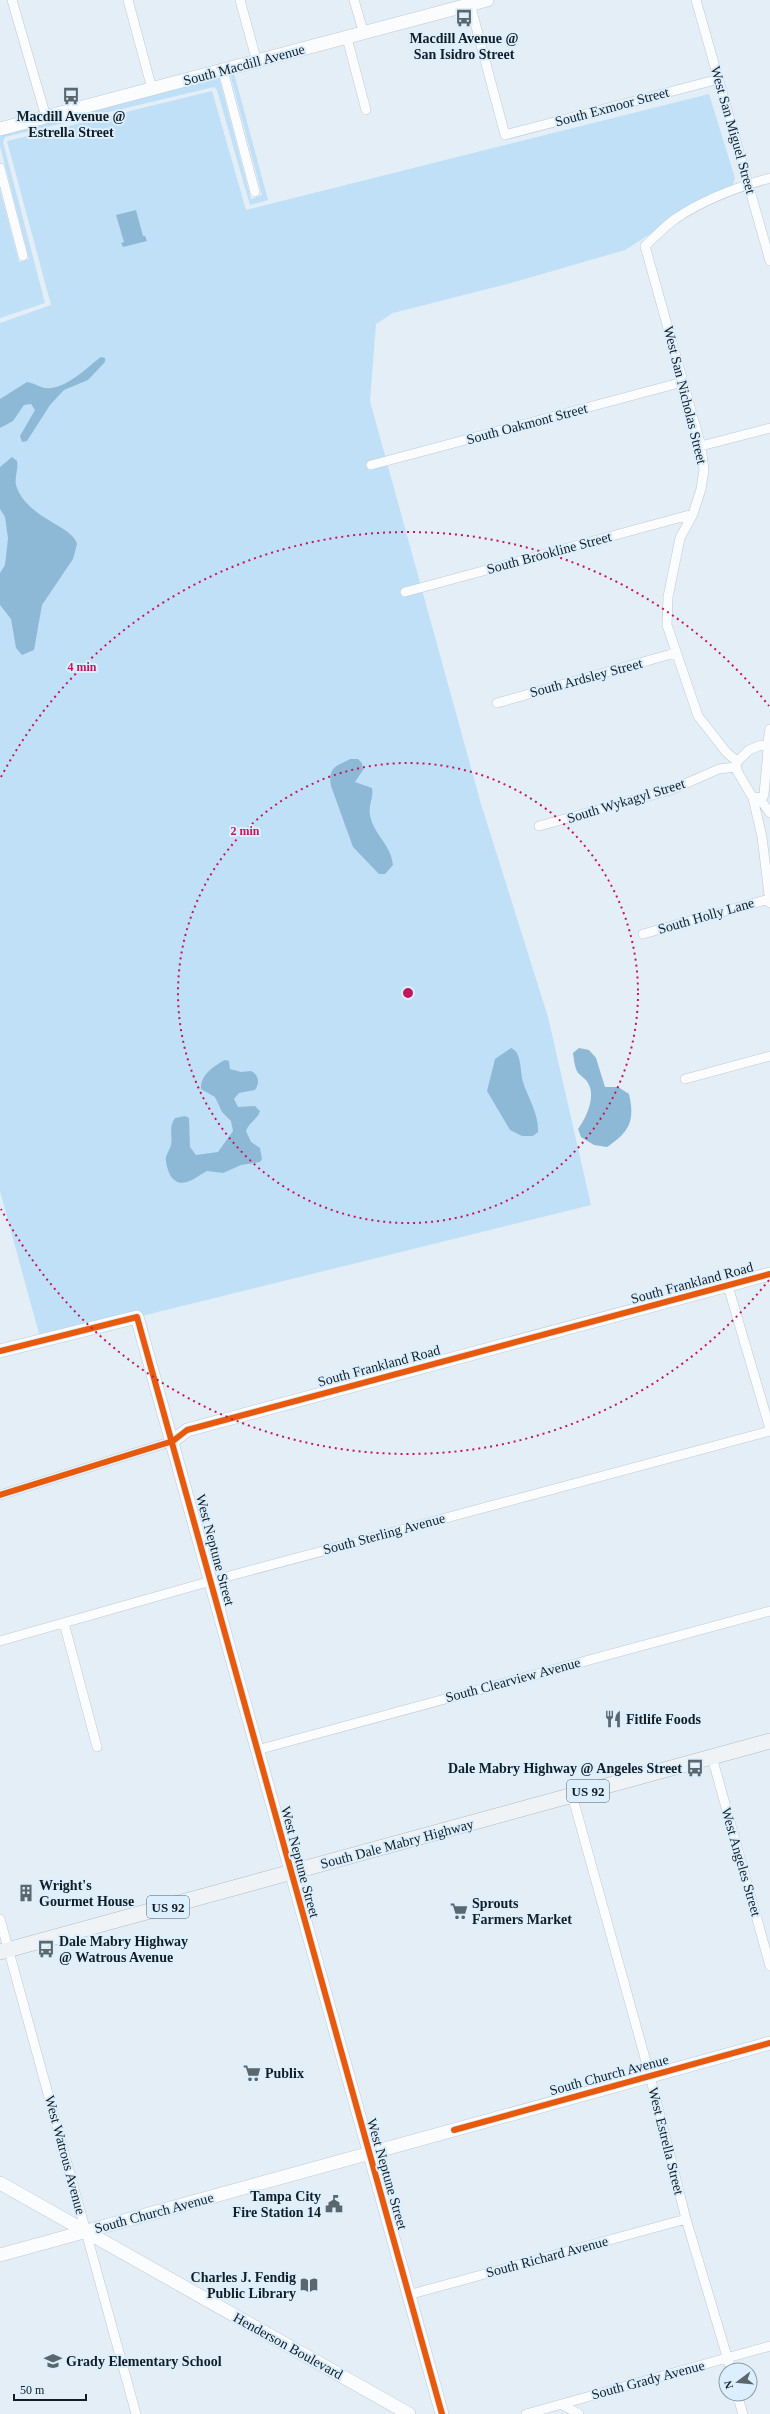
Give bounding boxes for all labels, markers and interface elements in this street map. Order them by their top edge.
bus stop icon: Macdill Avenue @ San Isidro Street [454,8,474,28]
place label: Macdill Avenue @ San Isidro Street [409,31,519,62]
street label: South Macdill Avenue [182,42,306,88]
street label: West San Miguel Street [708,64,758,196]
street label: South Exmoor Street [553,85,671,129]
bus stop icon: Macdill Avenue @ Estrella Street [61,86,81,106]
place label: Macdill Avenue @ Estrella Street [16,109,126,140]
street label: West San Nicholas Street [661,324,709,466]
street label: South Oakmont Street [465,401,589,447]
street label: South Brookline Street [485,529,613,577]
street label: South Ardsley Street [528,656,644,700]
text: 4 min [67,660,97,674]
street label: South Wykagyl Street [565,776,687,826]
text: 2 min [230,824,260,838]
street label: South Holly Lane [656,895,756,937]
centre of rings [401,986,415,1000]
street label: South Frankland Road [629,1259,755,1307]
street label: South Frankland Road [316,1342,442,1390]
street label: West Neptune Street [193,1493,237,1607]
street label: South Sterling Avenue [321,1510,447,1558]
street label: South Clearview Avenue [444,1655,582,1705]
restaurant icon: Fitlife Foods [603,1709,623,1729]
place label: Fitlife Foods [626,1712,702,1727]
bus stop icon: Dale Mabry Highway @ Angeles Street [685,1758,705,1778]
place label: Dale Mabry Highway @ Angeles Street [448,1761,682,1776]
road number: US 92 [567,1780,609,1802]
street label: West Neptune Street [278,1805,322,1919]
street label: West Angeles Street [718,1806,764,1918]
street label: South Dale Mabry Highway [319,1816,475,1872]
place label: Wright's Gourmet House [39,1878,134,1909]
building icon: Wright's Gourmet House [16,1883,36,1903]
road number: US 92 [147,1896,189,1918]
place label: Sprouts Farmers Market [472,1896,572,1927]
supermarket icon: Sprouts Farmers Market [449,1901,469,1921]
place label: Dale Mabry Highway @ Watrous Avenue [59,1934,188,1965]
bus stop icon: Dale Mabry Highway @ Watrous Avenue [36,1939,56,1959]
street label: South Church Avenue [548,2052,670,2098]
supermarket icon: Publix [242,2063,262,2083]
place label: Publix [265,2066,304,2081]
street label: West Estrella Street [645,2086,687,2196]
street label: West Watrous Avenue [42,2094,88,2216]
street label: West Neptune Street [364,2117,410,2231]
place label: Tampa City Fire Station 14 [233,2189,321,2220]
street label: South Church Avenue [93,2190,215,2236]
public building icon: Tampa City Fire Station 14 [324,2194,344,2214]
street label: South Richard Avenue [484,2233,610,2281]
place label: Charles J. Fendig Public Library [191,2270,296,2301]
library icon: Charles J. Fendig Public Library [299,2275,319,2295]
street label: Henderson Boulevard [231,2310,345,2382]
school or university icon: Grady Elementary School [43,2351,63,2371]
place label: Grady Elementary School [66,2354,222,2369]
street label: South Grady Avenue [590,2358,706,2402]
north arrow [718,2362,758,2402]
scale bar [14,2376,86,2402]
text: N [722,2379,735,2390]
text: 50 m [20,2383,45,2397]

